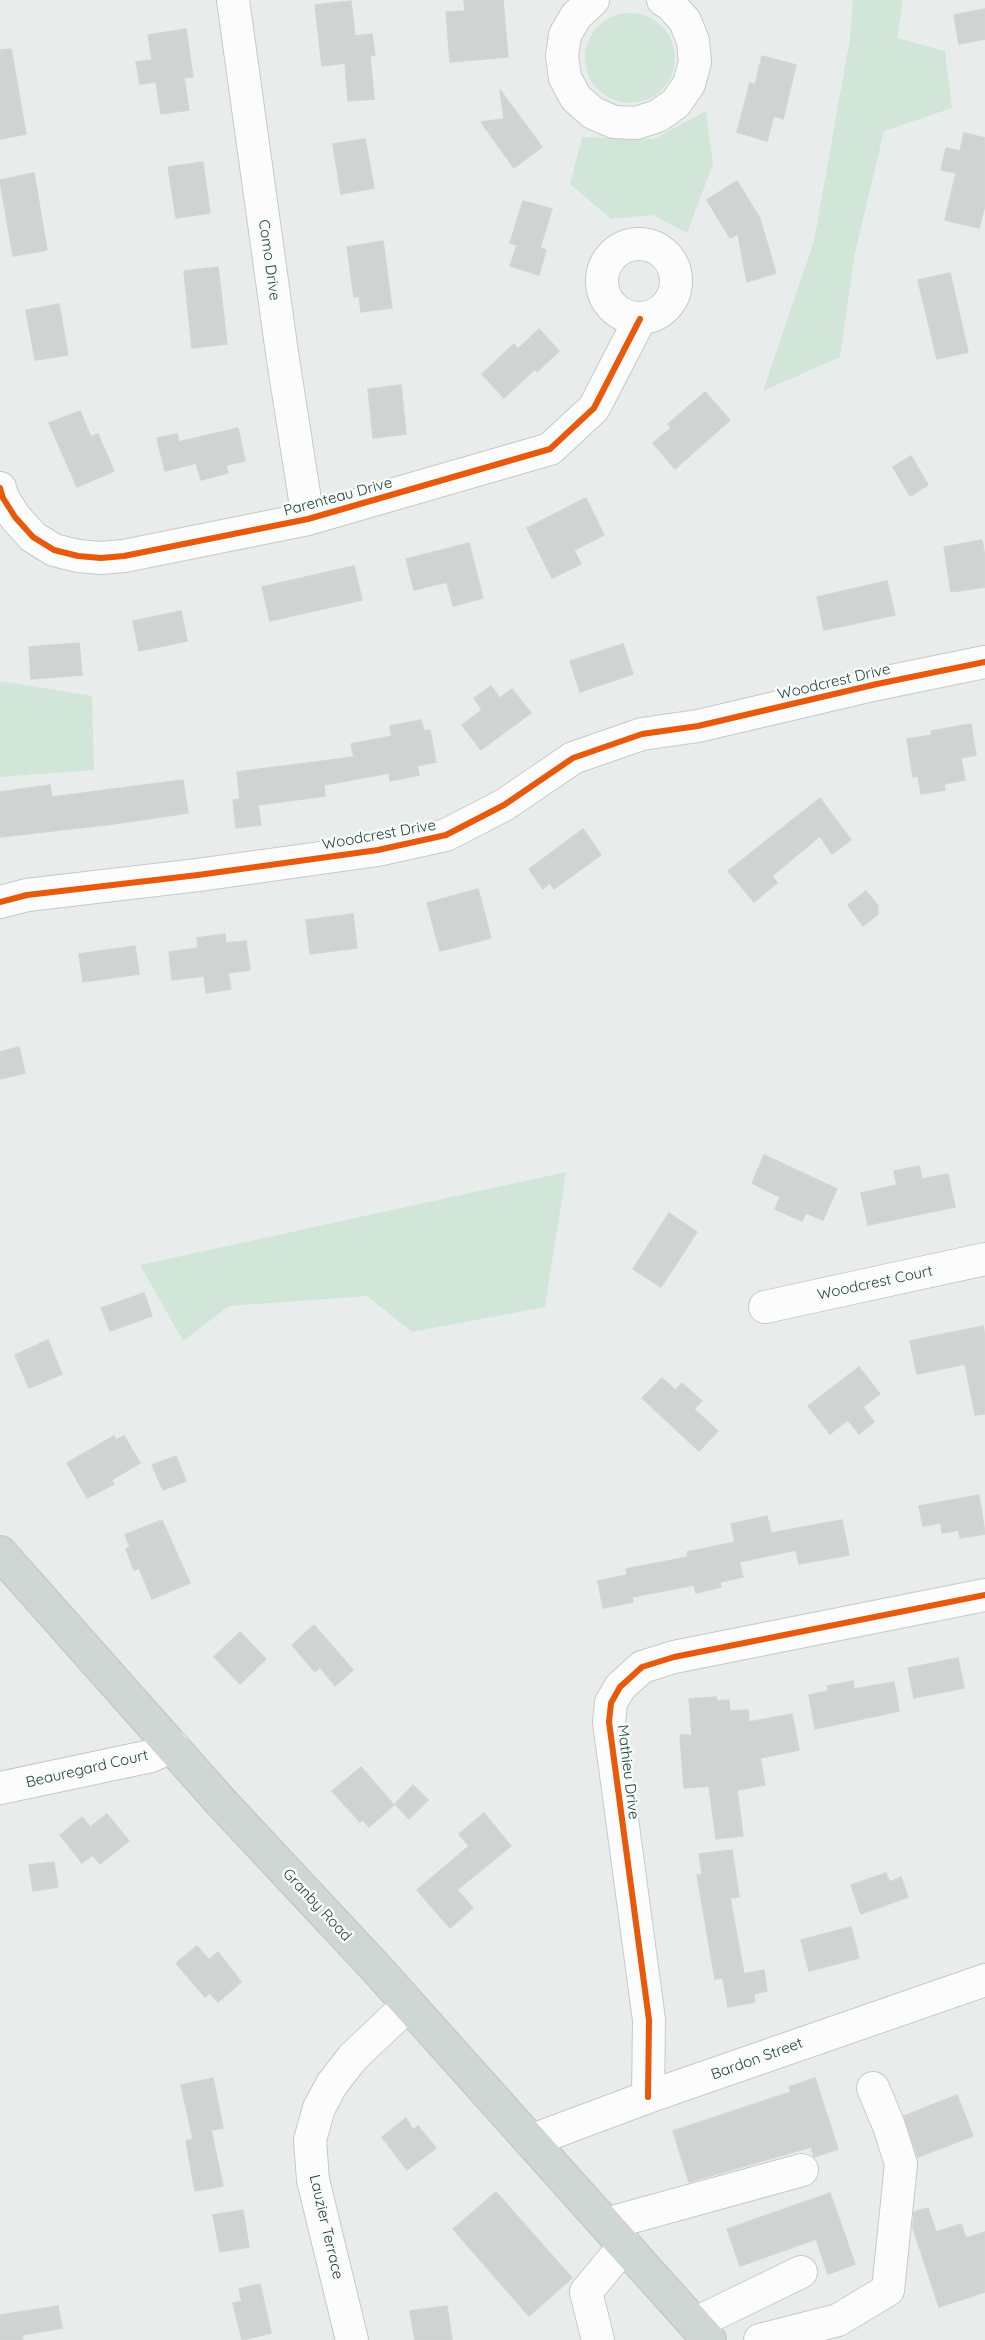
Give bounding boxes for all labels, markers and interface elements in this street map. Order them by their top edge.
street label: Como Drive [254,218,284,302]
street label: Parenteau Drive [282,474,394,520]
street label: Woodcrest Drive [776,660,892,704]
street label: Woodcrest Drive [321,816,437,854]
street label: Woodcrest Court [816,1262,934,1304]
street label: Mathieu Drive [613,1723,643,1821]
street label: Beauregard Court [24,1746,150,1792]
street label: Granby Road [279,1865,355,1945]
street label: Bardon Street [709,2034,805,2084]
street label: Lauzier Terrace [305,2173,347,2281]

